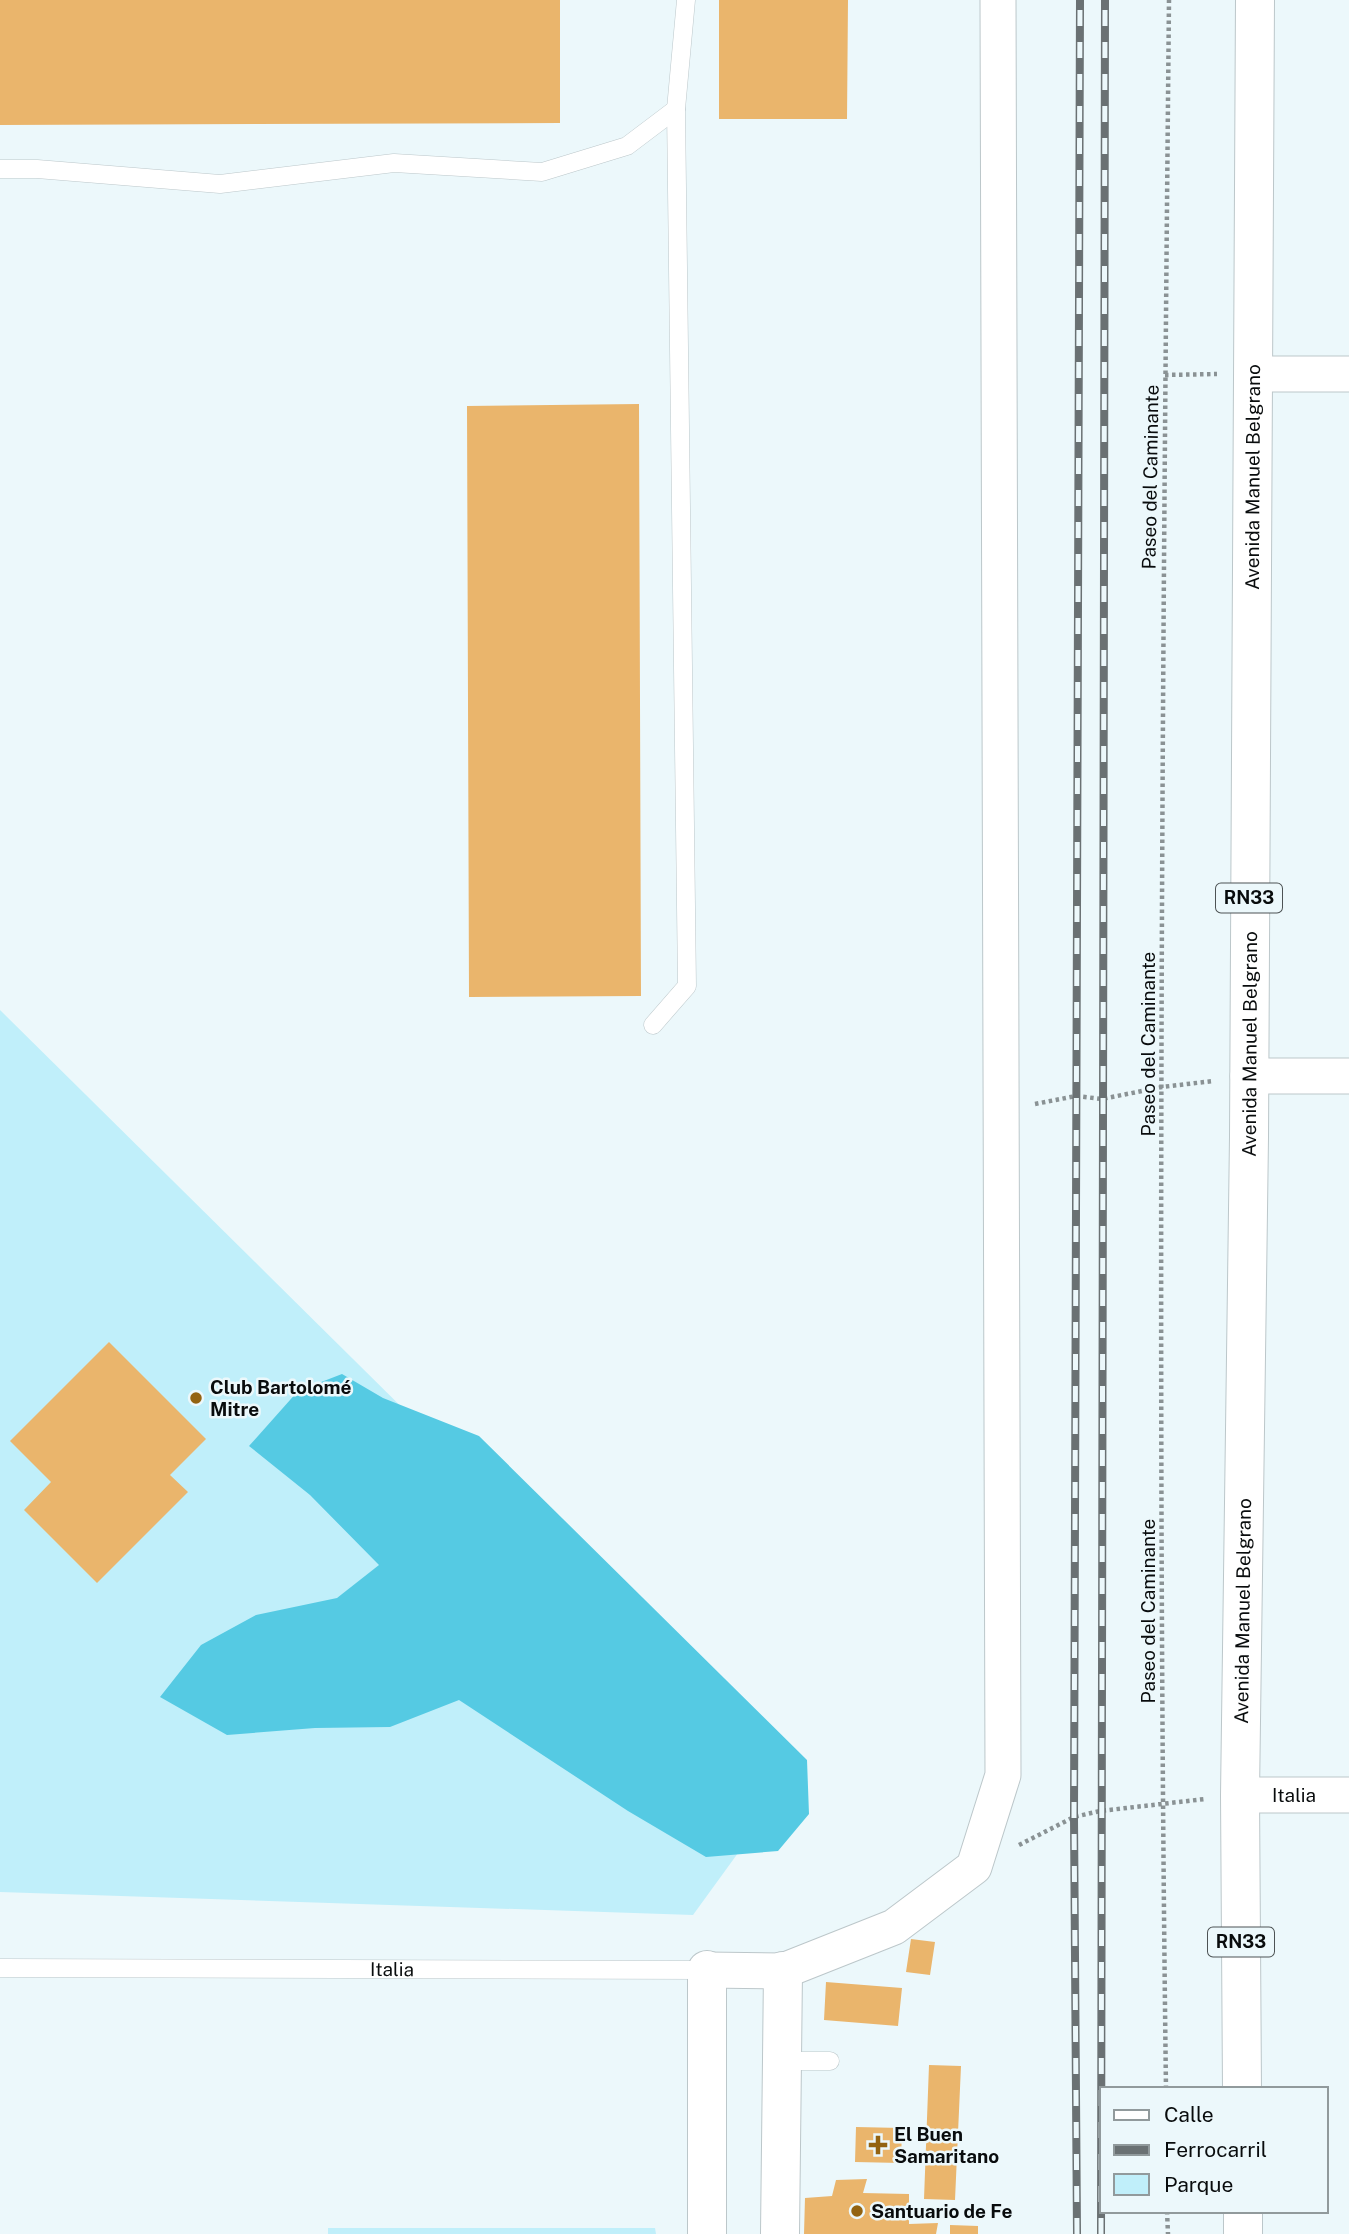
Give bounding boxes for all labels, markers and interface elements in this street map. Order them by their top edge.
street label: Avenida Manuel Belgrano [1241,364,1264,590]
street label: Paseo del Caminante [1137,384,1163,570]
road number: RN33 [1216,884,1282,912]
street label: Avenida Manuel Belgrano [1238,931,1261,1157]
street label: Paseo del Caminante [1137,952,1159,1136]
place label: Club Bartolomé Mitre [210,1376,352,1420]
marker: Club Bartolomé Mitre [188,1390,204,1406]
street label: Avenida Manuel Belgrano [1230,1498,1255,1724]
street label: Paseo del Caminante [1137,1519,1159,1703]
street label: Italia [1272,1784,1316,1806]
road number: RN33 [1208,1928,1274,1956]
street label: Italia [370,1958,414,1980]
legend [1100,2087,1328,2213]
text: Calle [1164,2102,1214,2127]
place label: El Buen Samaritano [894,2123,999,2167]
marker: El Buen Samaritano [868,2135,888,2155]
text: Ferrocarril [1164,2137,1267,2162]
text: Parque [1164,2172,1233,2197]
place label: Santuario de Fe [871,2200,1013,2222]
marker: Santuario de Fe [849,2203,865,2219]

